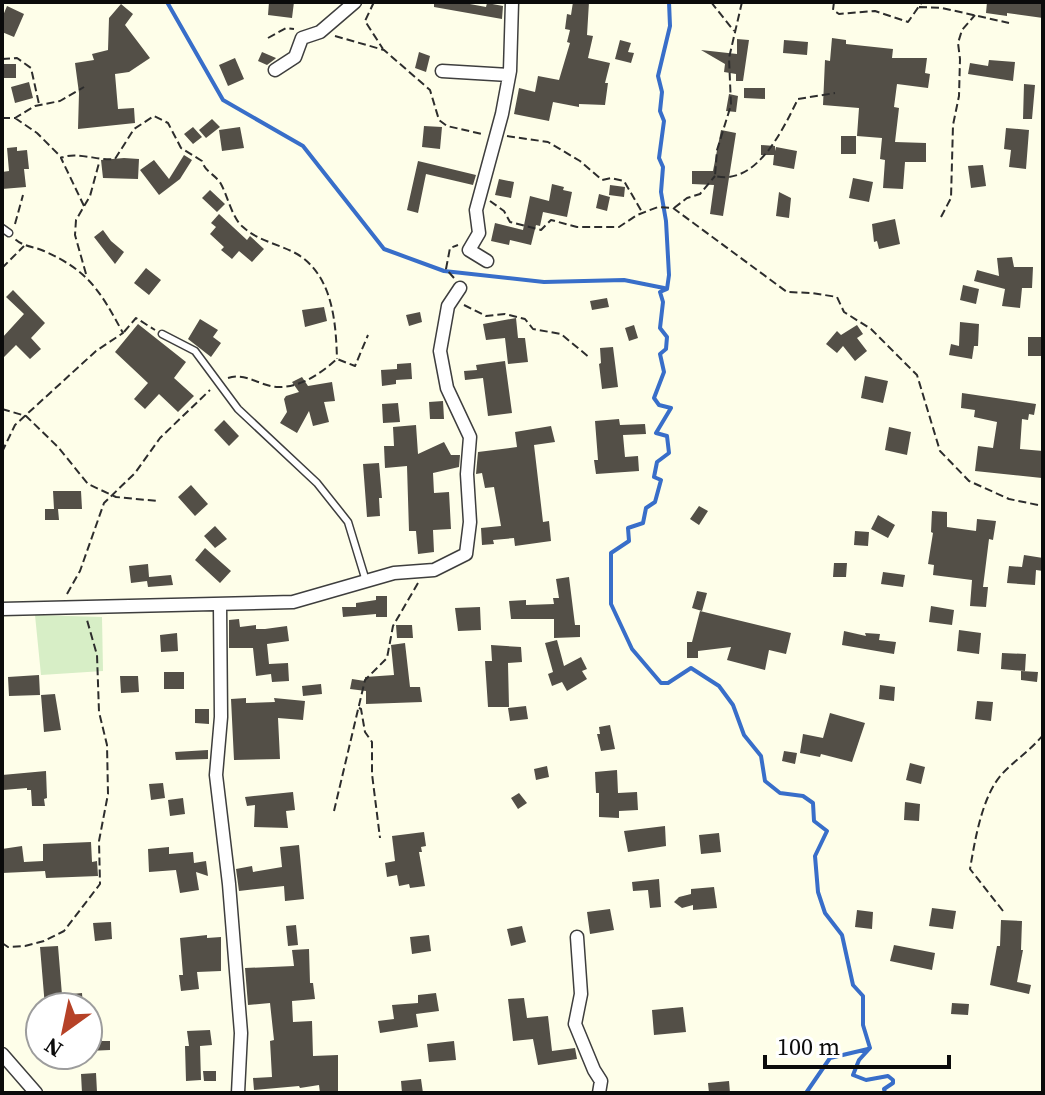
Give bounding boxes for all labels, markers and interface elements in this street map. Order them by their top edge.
north arrow [24,991,104,1071]
scale bar [765,1019,949,1069]
text: 100 m [777,1030,840,1063]
text: N [38,1031,68,1065]

